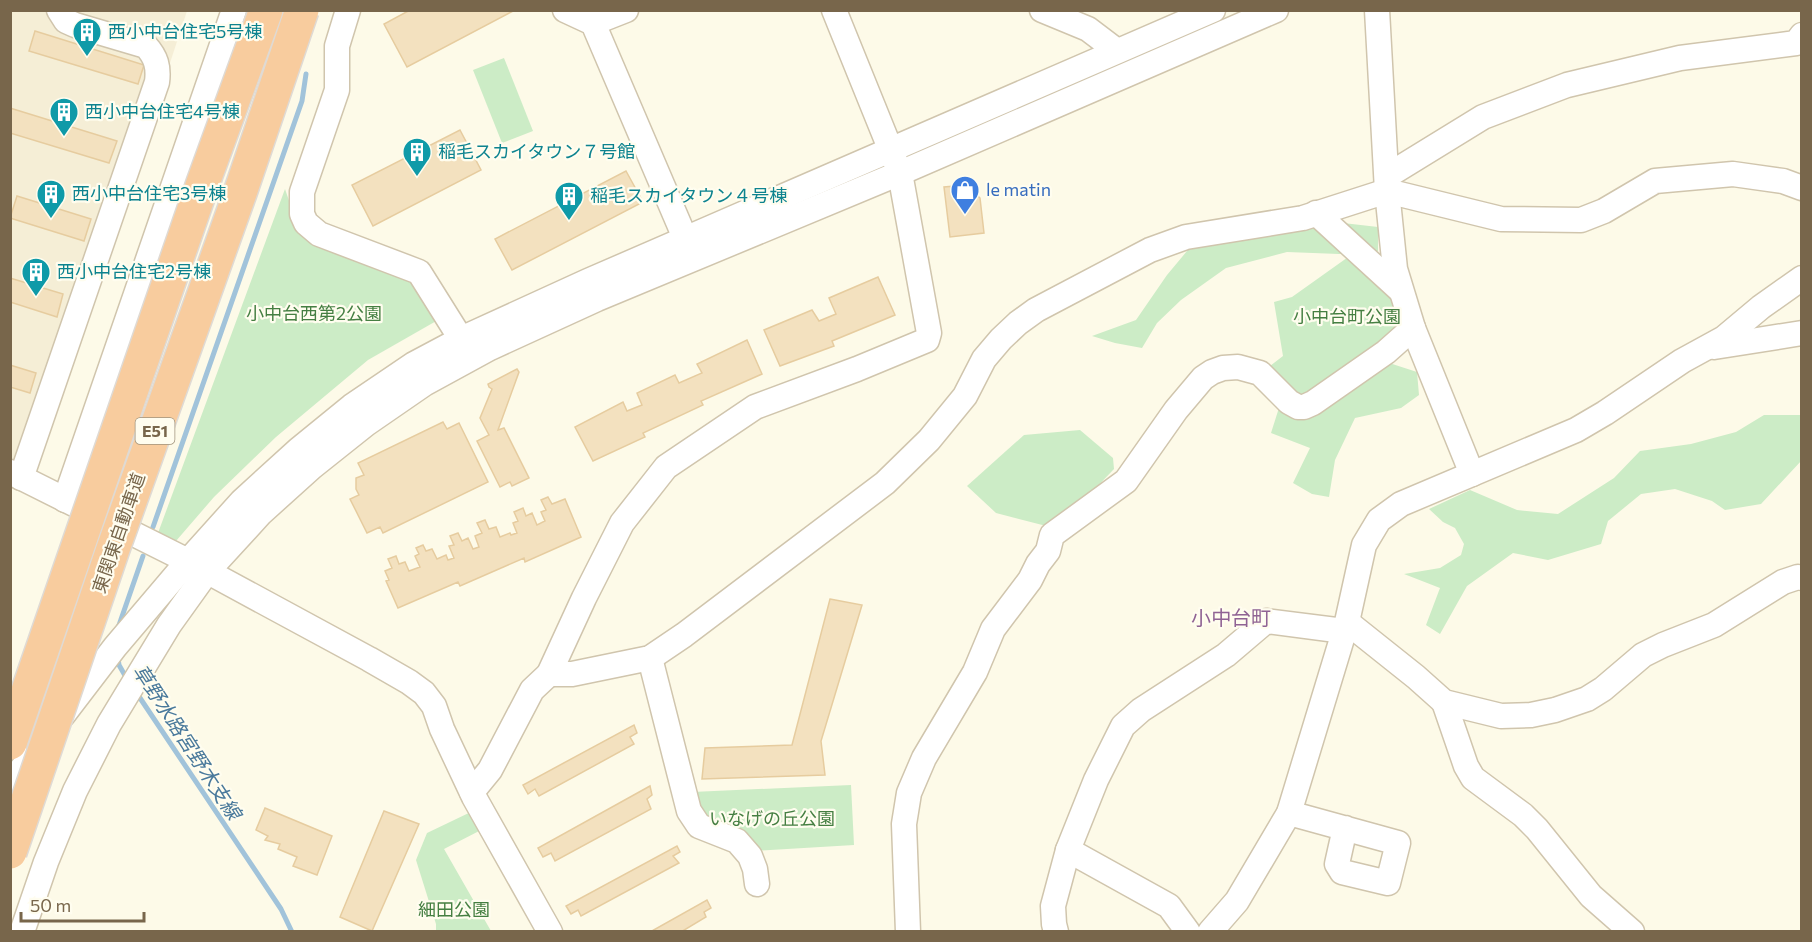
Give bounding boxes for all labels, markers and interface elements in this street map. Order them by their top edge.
building icon: 西小中台住宅5号棟 [71,16,103,58]
place label: 西小中台住宅5号棟 [108,20,262,42]
building icon: 西小中台住宅4号棟 [48,96,80,138]
place label: 西小中台住宅4号棟 [85,100,240,122]
building icon: 稲毛スカイタウン７号館 [401,136,433,178]
place label: 稲毛スカイタウン７号館 [438,140,635,162]
shop icon: le matin [949,174,981,216]
building icon: 西小中台住宅3号棟 [35,178,67,220]
place label: le matin [986,178,1051,200]
building icon: 稲毛スカイタウン４号棟 [553,180,585,222]
place label: 西小中台住宅3号棟 [72,182,226,204]
place label: 稲毛スカイタウン４号棟 [590,184,787,206]
building icon: 西小中台住宅2号棟 [20,256,52,298]
place label: 西小中台住宅2号棟 [57,260,211,282]
park label: 小中台西第2公園 [246,302,382,324]
park label: 小中台町公園 [1293,305,1401,327]
road number: E51 [136,418,174,444]
street label: 東関東自動車道 [87,470,149,596]
district label: 小中台町 [1191,605,1271,629]
water label: 草野水路宮野木支線 [129,659,249,826]
park label: いなげの丘公園 [709,807,835,829]
scale bar [21,885,144,923]
text: 50 m [30,894,71,916]
park label: 細田公園 [418,898,490,920]

